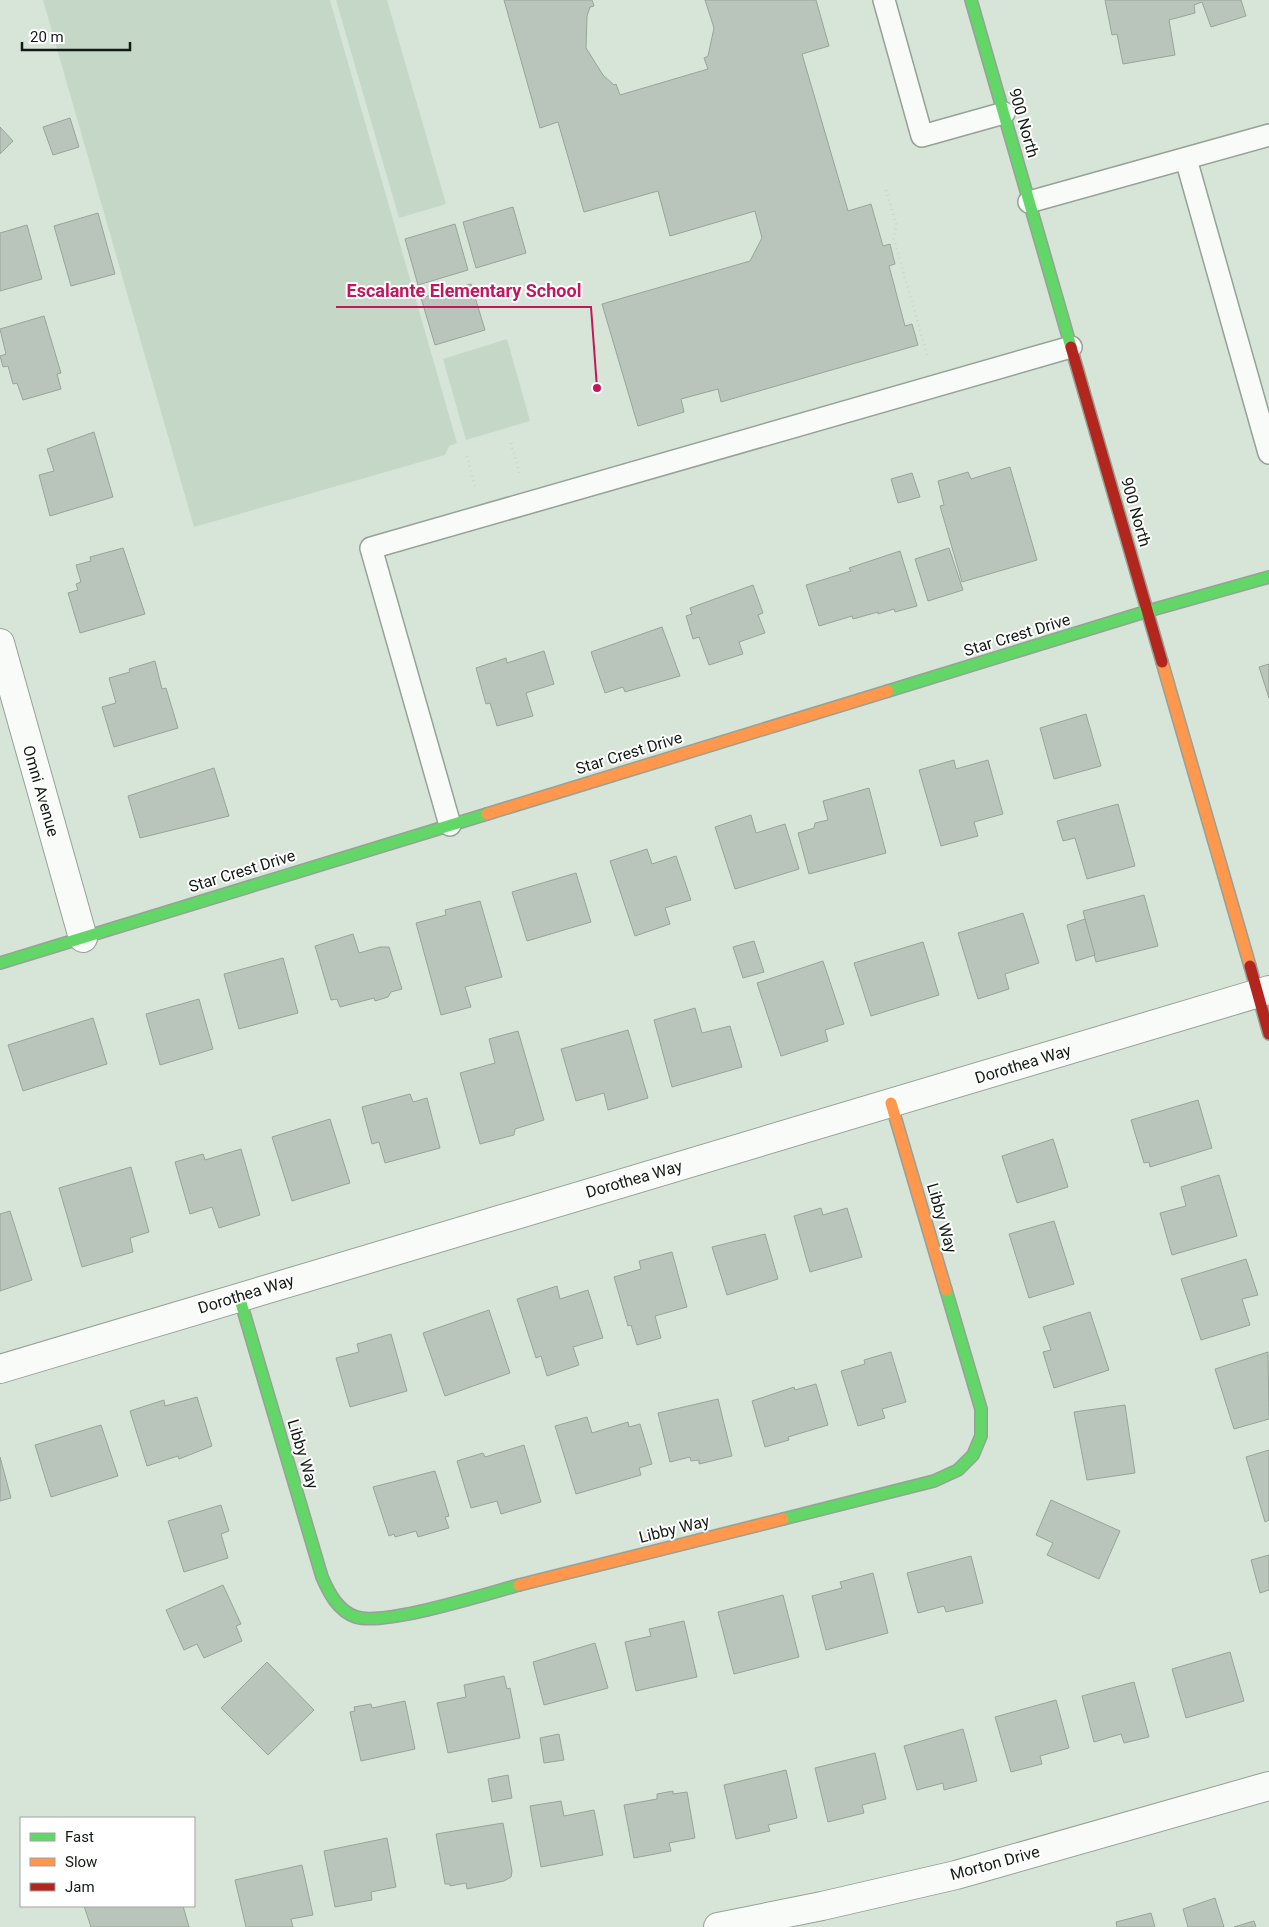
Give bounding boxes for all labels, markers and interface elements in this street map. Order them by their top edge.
scale bar [22,20,130,52]
text: 20 m [30,28,64,46]
street label: 900 North [1005,86,1043,160]
callout: Escalante Elementary School [336,274,591,307]
text: Escalante Elementary School [347,280,581,301]
street label: 900 North [1117,475,1155,549]
street label: Star Crest Drive [961,610,1073,660]
street label: Star Crest Drive [573,728,685,778]
street label: Omni Avenue [19,743,63,839]
street label: Star Crest Drive [186,846,298,896]
street label: Dorothea Way [973,1040,1074,1088]
street label: Dorothea Way [584,1156,685,1202]
street label: Libby Way [923,1181,961,1256]
street label: Dorothea Way [196,1270,297,1318]
street label: Libby Way [283,1417,323,1492]
street label: Libby Way [637,1511,712,1547]
legend [20,1817,195,1907]
text: Fast [65,1828,94,1846]
street label: Morton Drive [948,1842,1042,1884]
text: Slow [65,1853,97,1871]
text: Jam [65,1878,95,1896]

